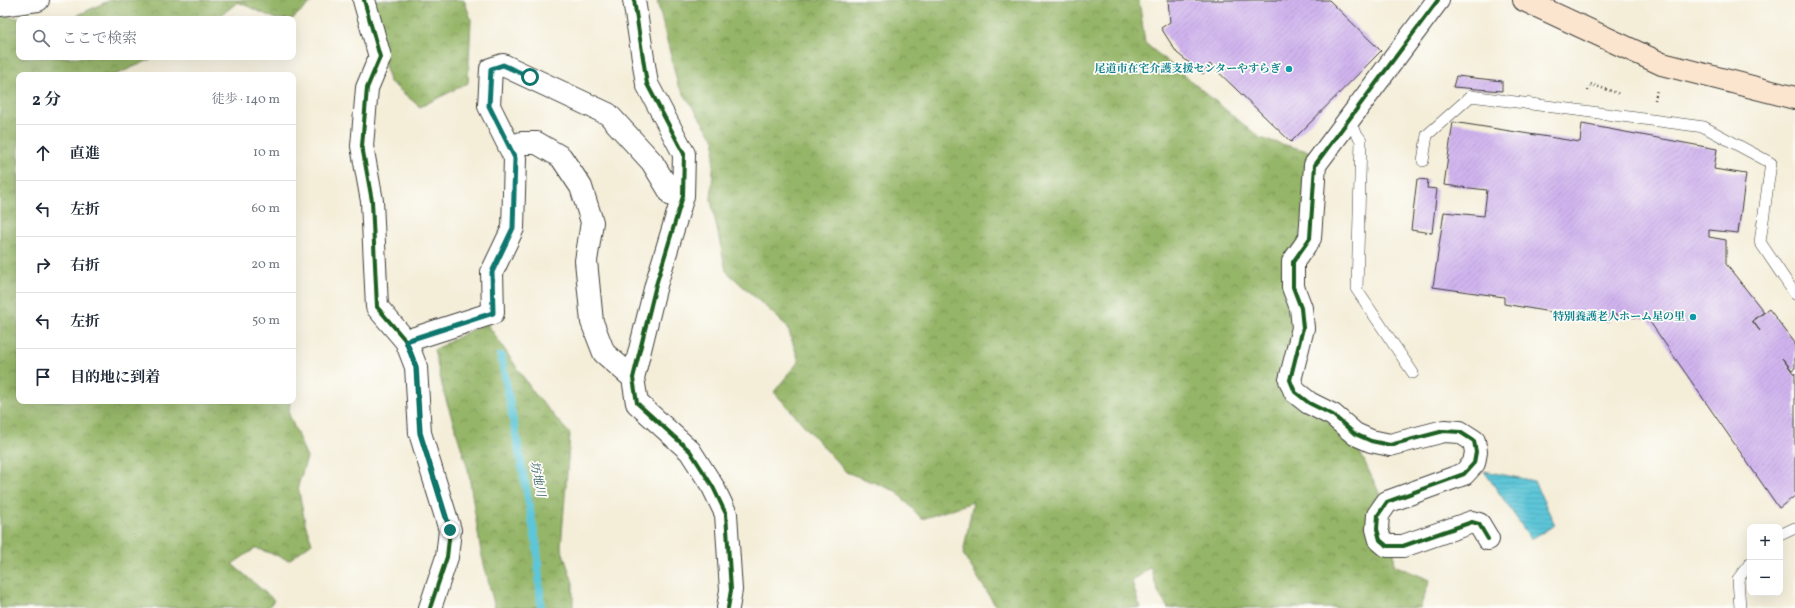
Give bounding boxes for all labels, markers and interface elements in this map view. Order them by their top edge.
search box [16,16,296,60]
icon: search [30,27,52,49]
text: ここで検索 [62,29,137,50]
place label: 尾道市在宅介護支援センターやすらぎ [1094,62,1281,77]
marker: 尾道市在宅介護支援センターやすらぎ [1284,64,1294,74]
route start [521,68,539,86]
text: 2 分 [32,89,61,112]
text: 徒歩 · 140 m [212,91,280,109]
icon: ahead [32,142,54,164]
text: 直進 [70,144,100,165]
text: 10 m [253,144,280,162]
icon: left [32,198,54,220]
text: 左折 [70,200,100,221]
text: 60 m [252,200,280,218]
icon: right [32,254,54,276]
text: 右折 [70,256,100,277]
text: 20 m [251,256,280,274]
icon: left [32,310,54,332]
place label: 特別養護老人ホーム星の里 [1553,310,1685,325]
text: 左折 [70,312,100,333]
text: 50 m [252,312,280,330]
marker: 特別養護老人ホーム星の里 [1688,312,1698,322]
icon: arrive [32,366,54,388]
text: 目的地に到着 [70,368,160,389]
water label: 坊地川 [526,460,549,500]
route end [441,521,459,539]
map controls [1747,524,1783,596]
button: + [1747,524,1783,560]
button: − [1747,560,1783,596]

